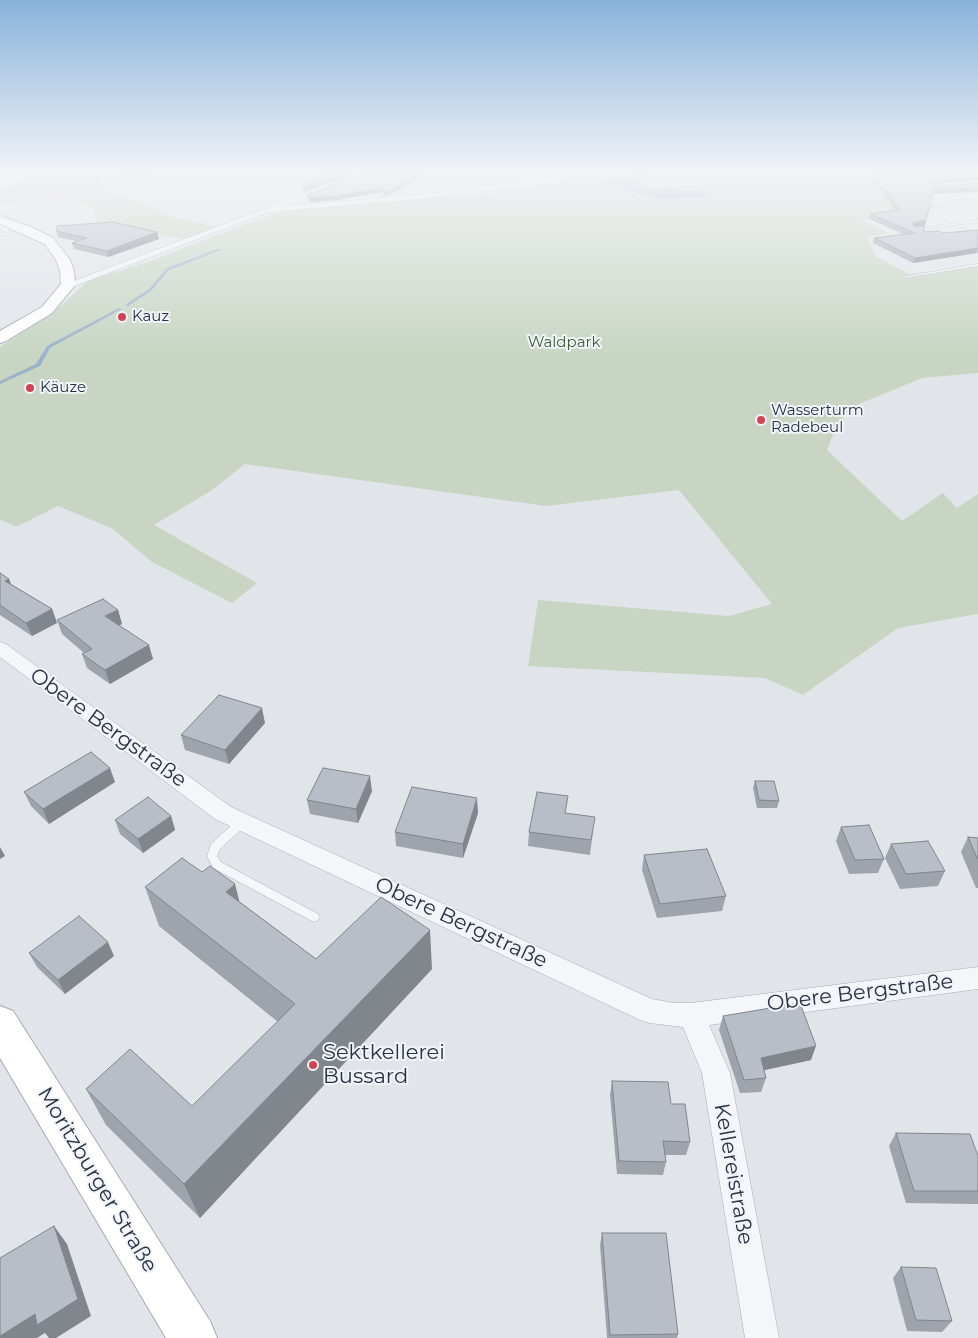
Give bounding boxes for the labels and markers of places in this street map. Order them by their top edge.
place label: Kauz [132,308,169,326]
marker: Kauz [116,311,128,323]
place label: Käuze [40,379,86,397]
marker: Käuze [24,382,36,394]
place label: Wasserturm Radebeul [771,402,864,437]
marker: Wasserturm Radebeul [755,414,767,426]
place label: Sektkellerei Bussard [323,1040,445,1090]
marker: Sektkellerei Bussard [307,1059,319,1071]

